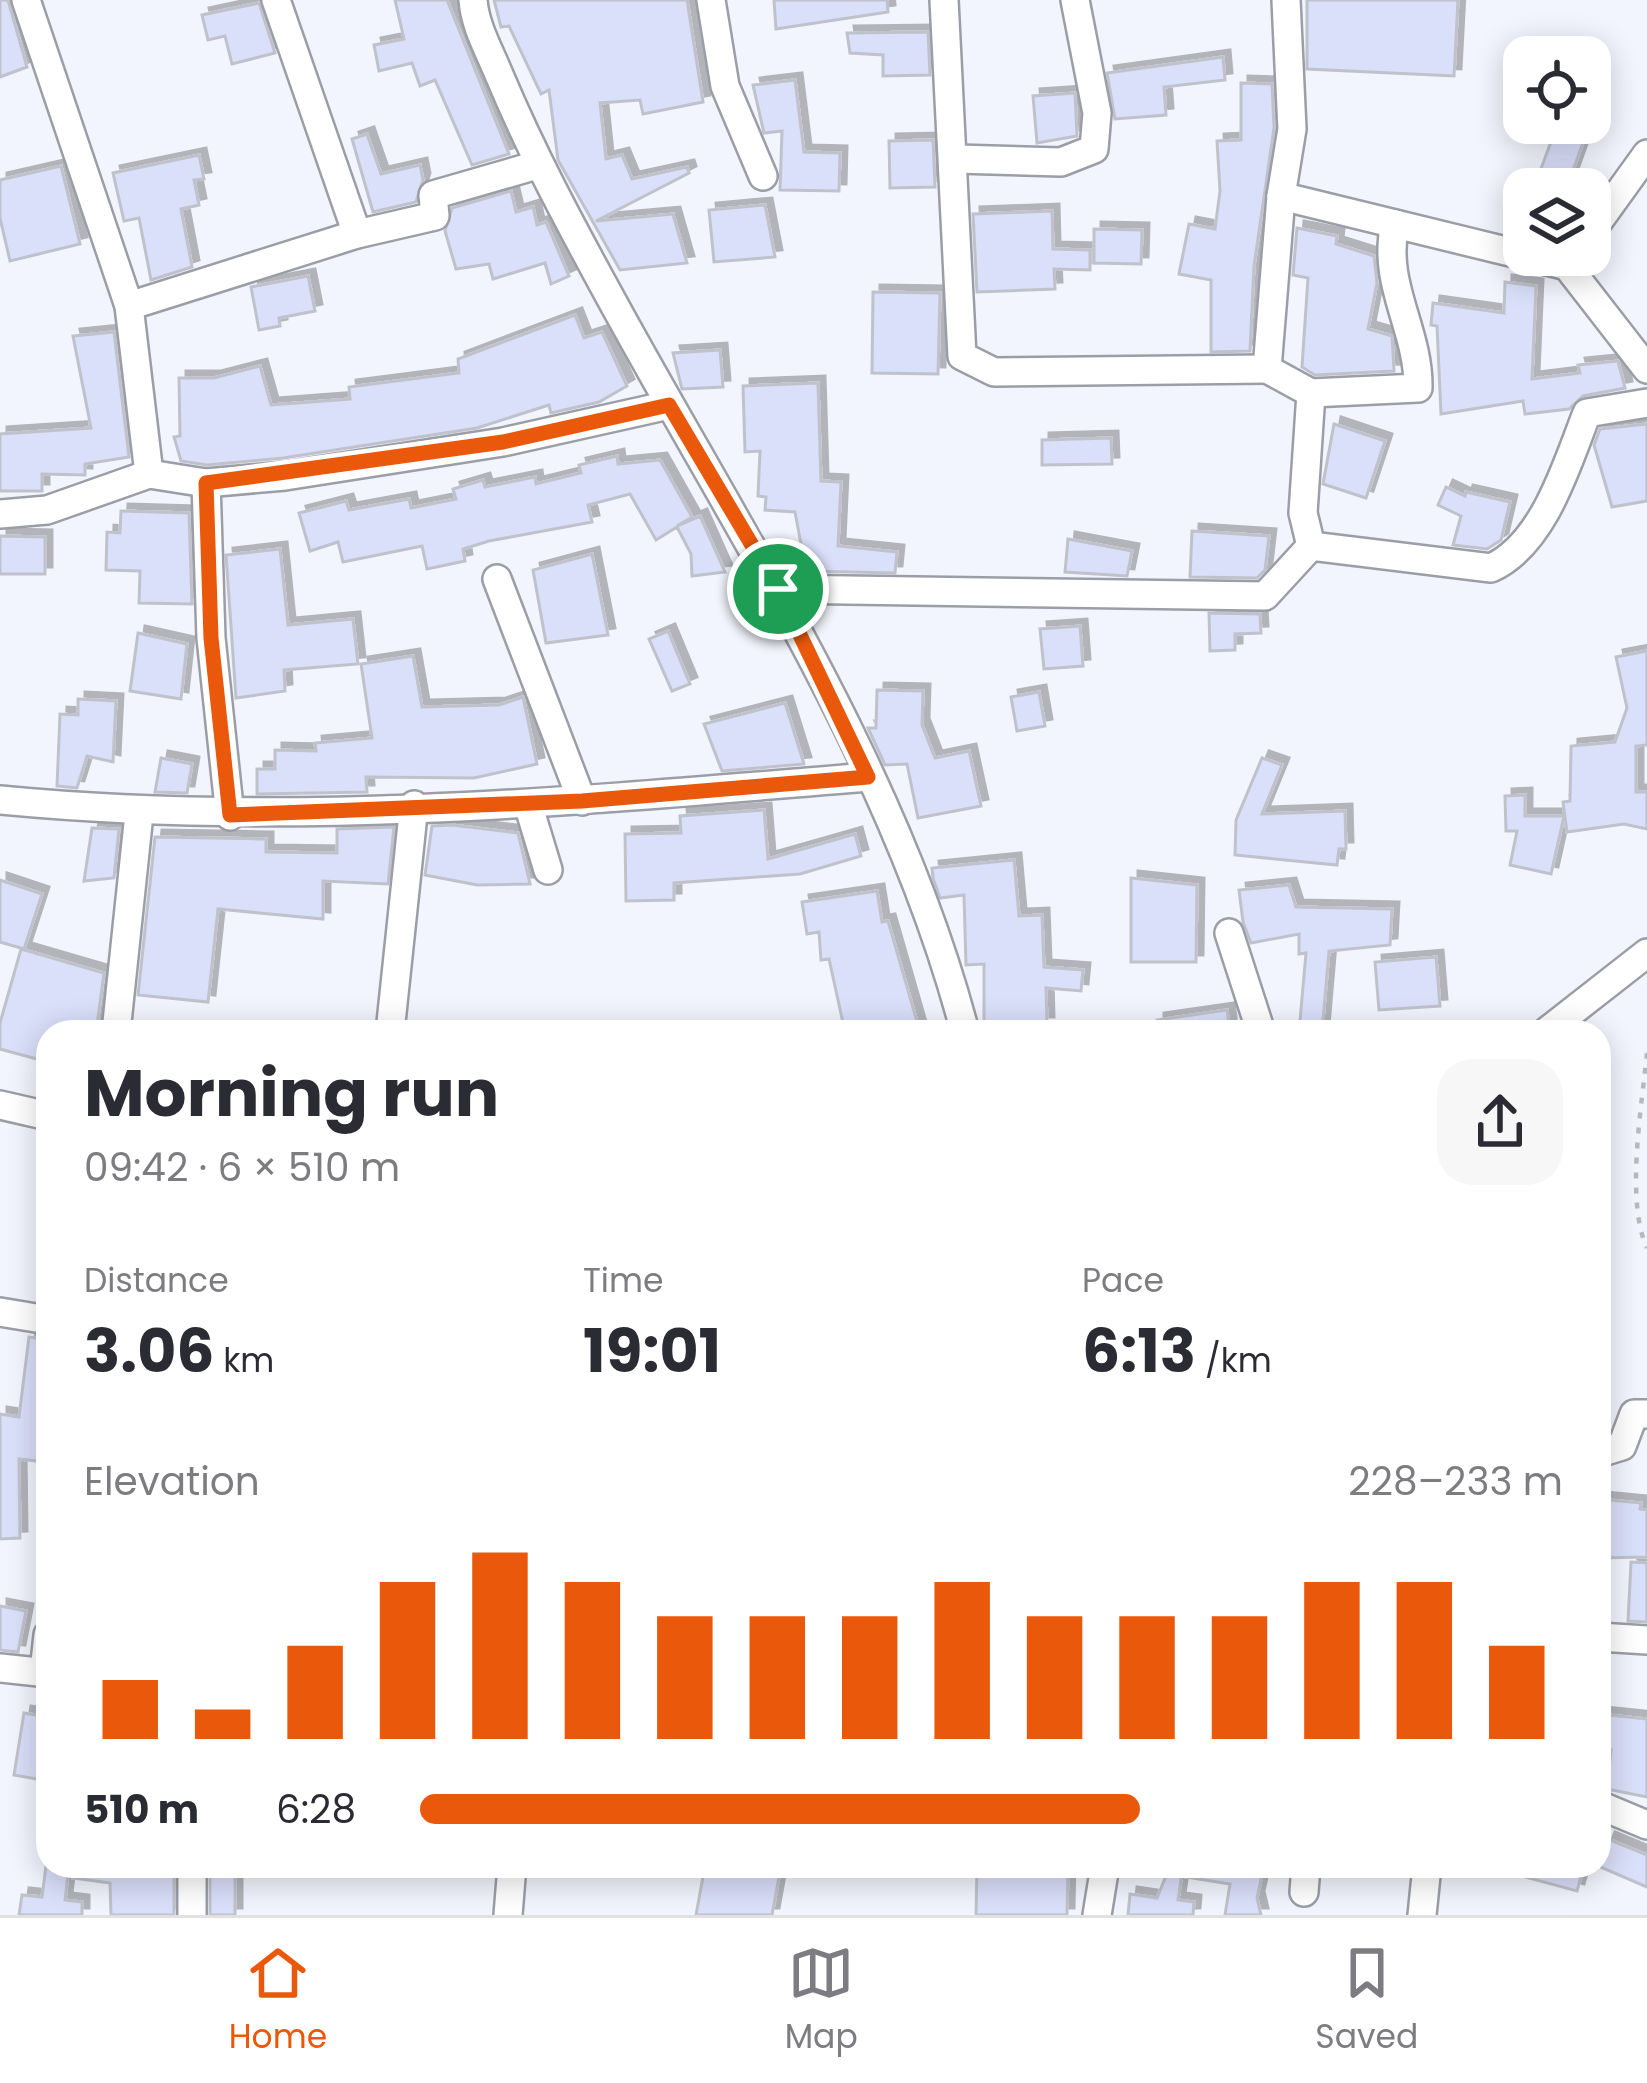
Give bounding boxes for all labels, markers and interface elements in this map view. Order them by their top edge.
map controls [1503,36,1611,276]
button: locate [1503,36,1611,144]
button: layers [1503,168,1611,276]
pin [727,538,829,640]
icon: arrive [745,556,811,622]
text: Morning run [84,1047,499,1139]
button: share [1437,1059,1563,1185]
text: 09:42 · 6 × 510 m [84,1140,400,1195]
text: Distance [84,1257,229,1304]
text: Time [583,1257,663,1304]
text: Pace [1082,1257,1164,1304]
text: 3.06 [84,1309,215,1393]
text: 19:01 [583,1309,721,1393]
text: 6:13 [1082,1309,1196,1393]
text: km [215,1337,274,1384]
text: /km [1196,1337,1272,1384]
text: Elevation [84,1454,260,1509]
text: 228–233 m [1348,1454,1563,1509]
text: 510 m [84,1782,199,1837]
text: 6:28 [276,1782,356,1837]
tab: Home [229,1940,327,2062]
tab: Map [785,1940,858,2062]
tab: Saved [1315,1940,1418,2062]

